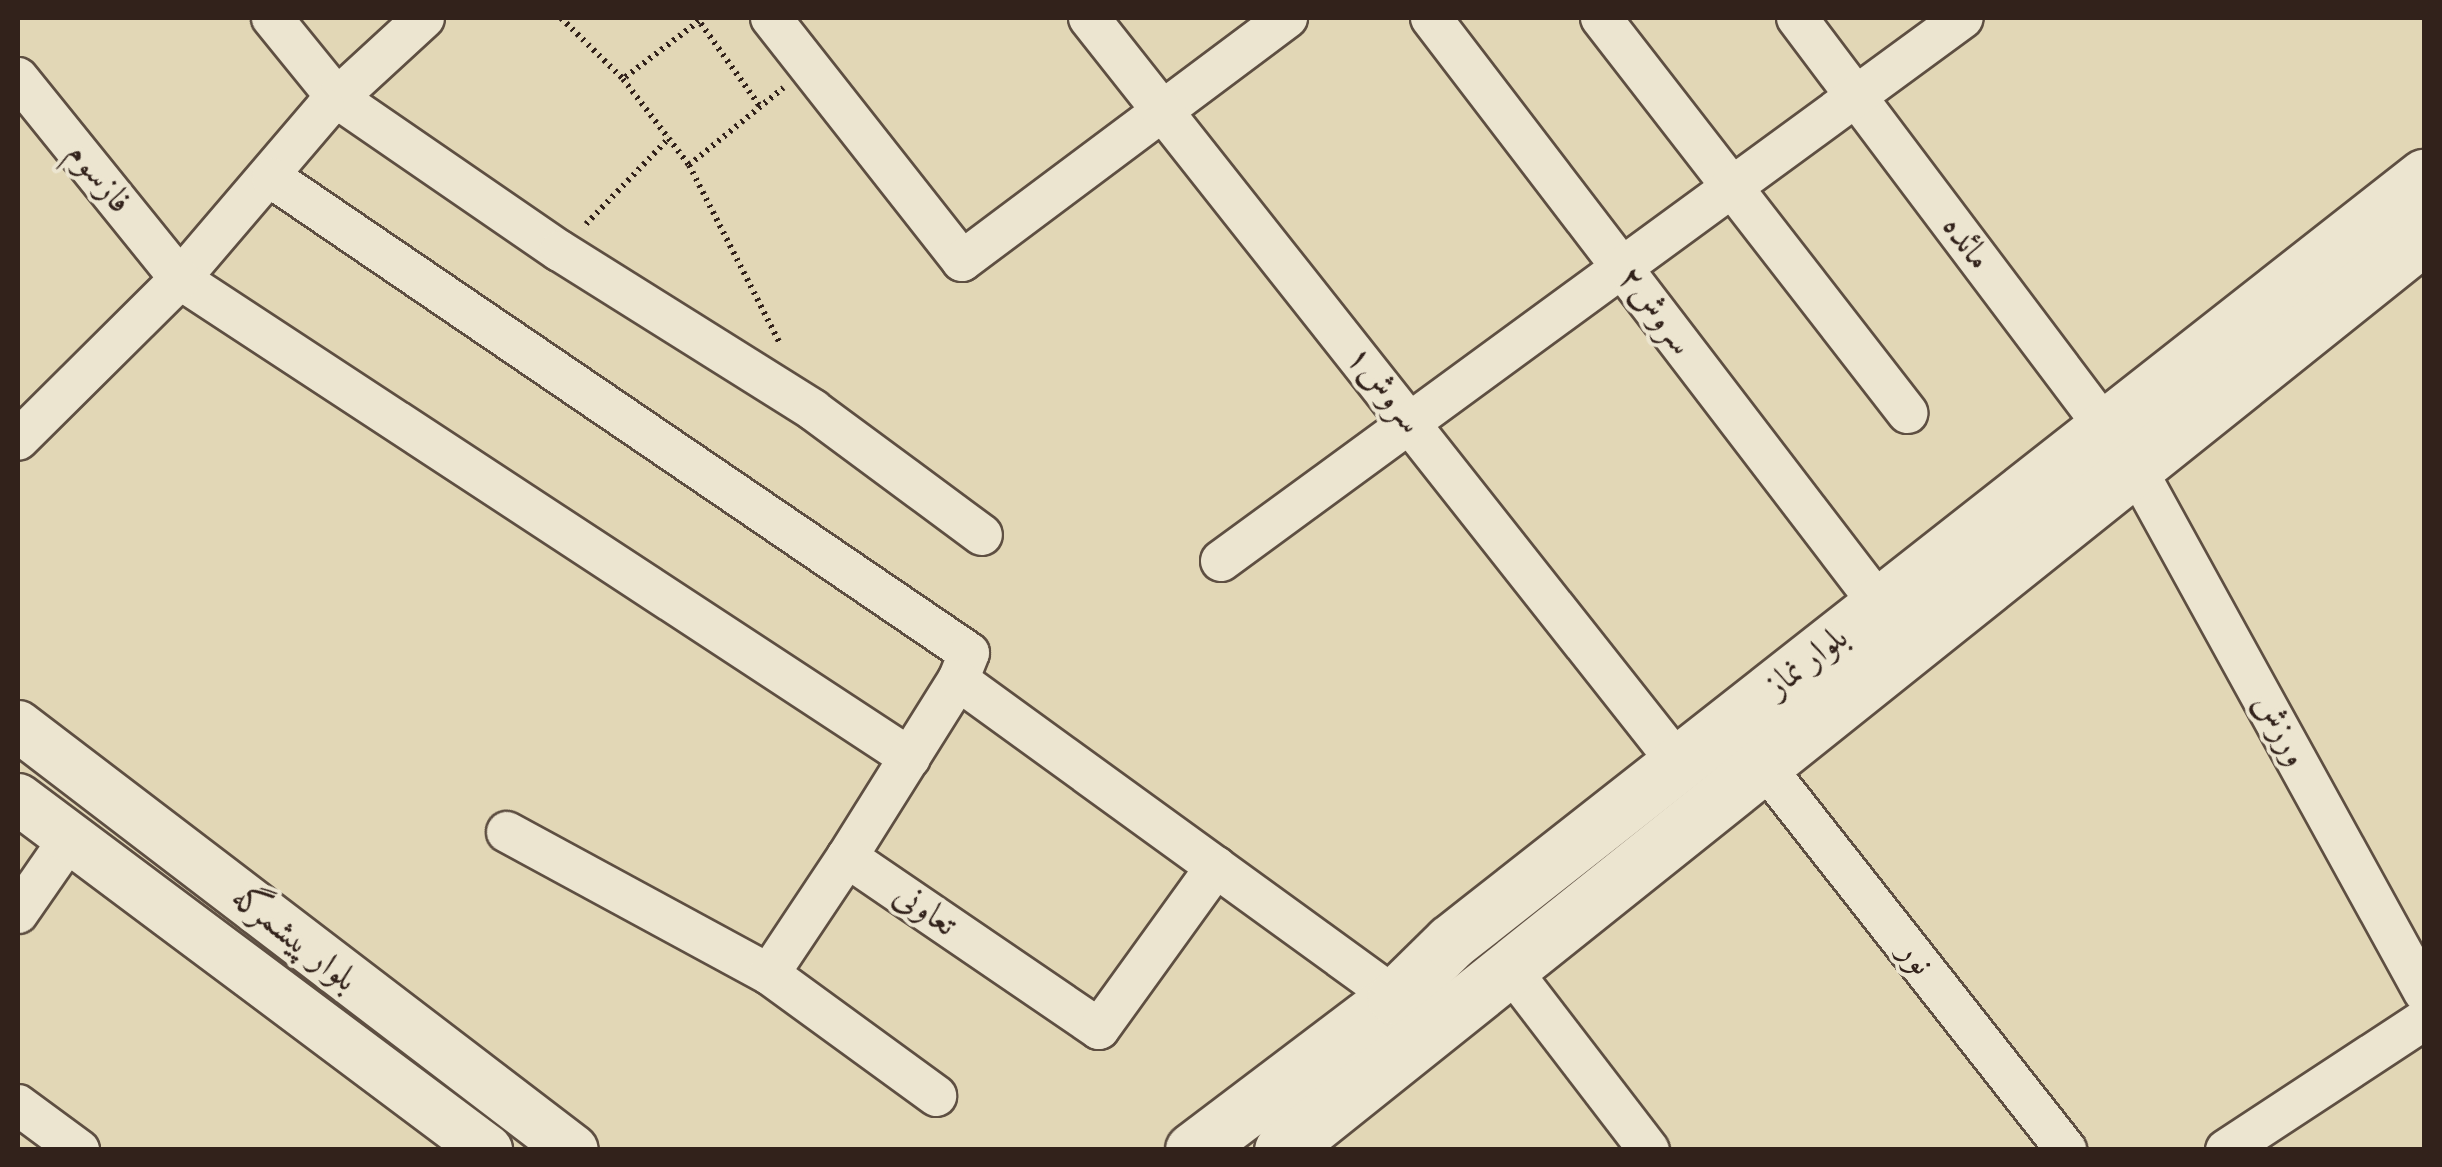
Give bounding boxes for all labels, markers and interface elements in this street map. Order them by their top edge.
street label: فازسوم [57,134,141,222]
street label: مائده [1932,207,2000,279]
street label: سروش۲ [1608,258,1702,364]
street label: سروش۱ [1336,337,1432,443]
street label: بلوار نماز [1757,617,1857,707]
street label: ورزش [2243,686,2317,774]
street label: تعاونی [885,874,965,946]
street label: بلوار پیشمرگه [223,877,365,1001]
street label: نور [1889,932,1943,984]

